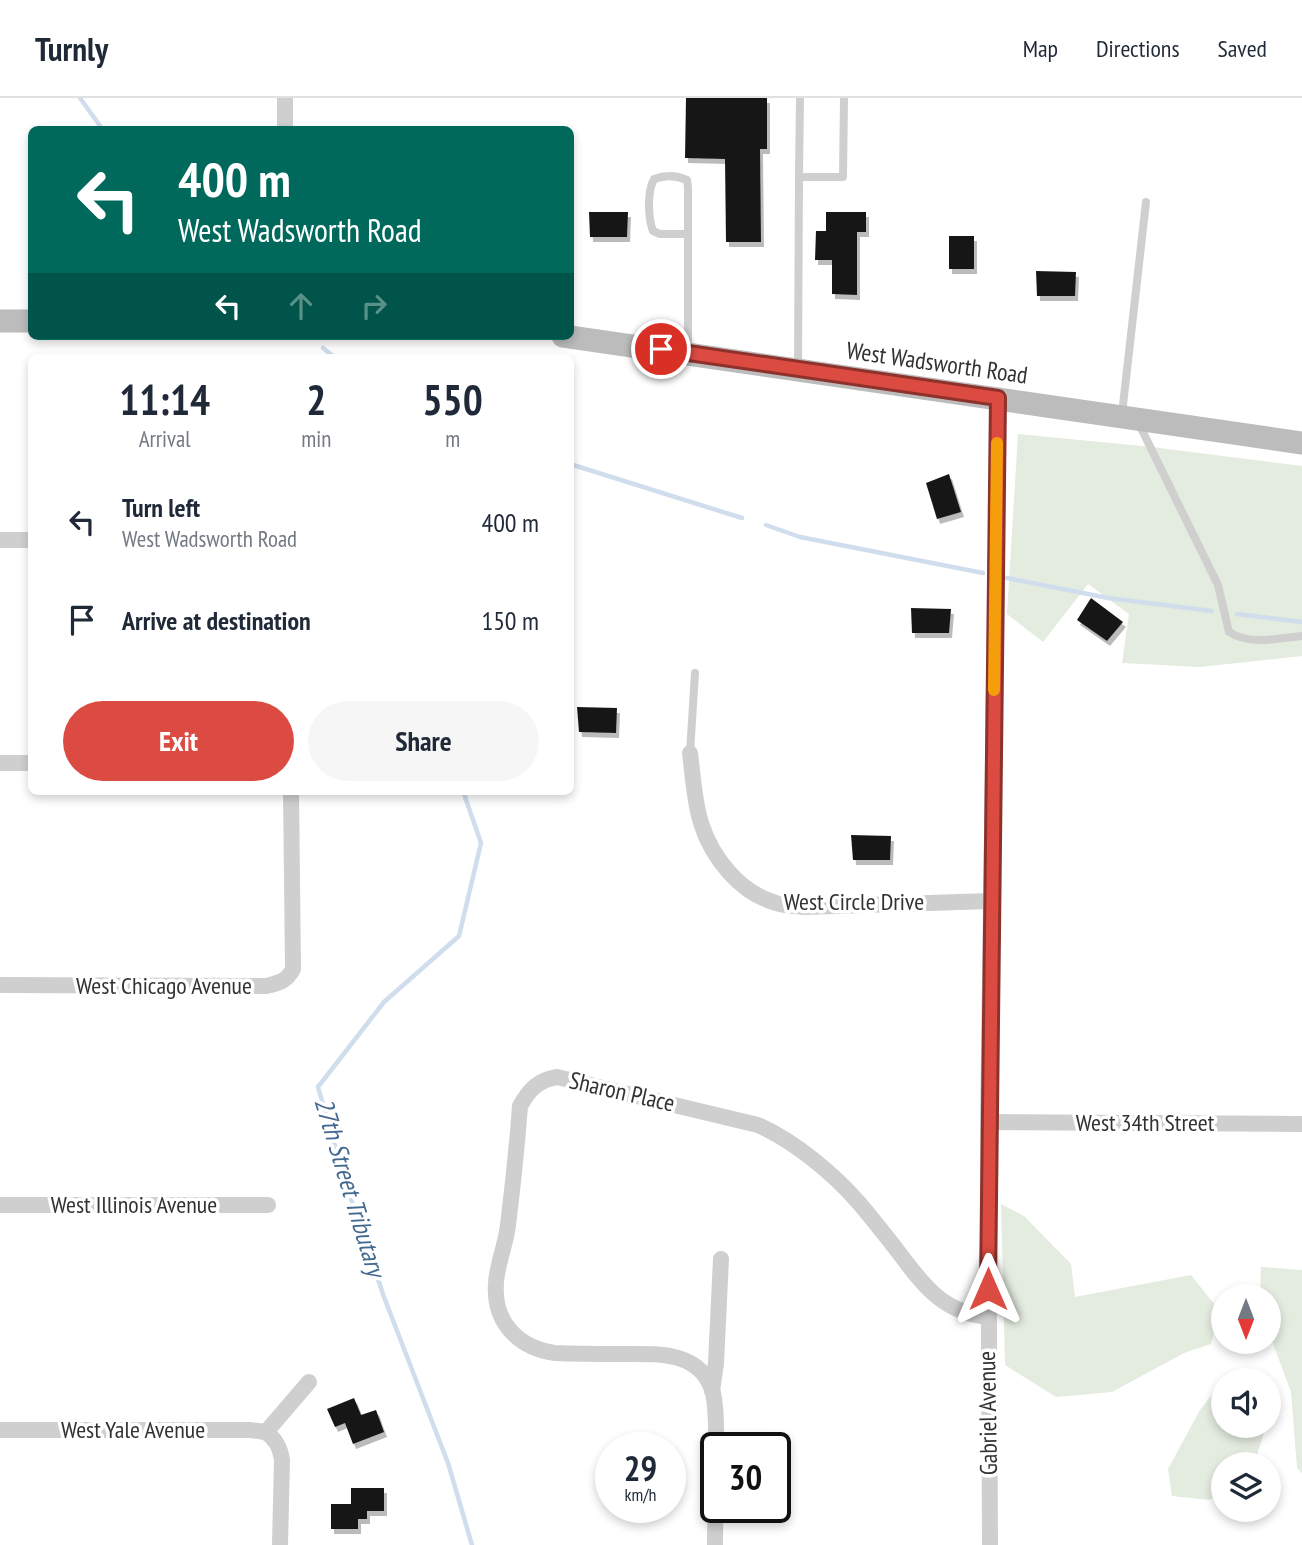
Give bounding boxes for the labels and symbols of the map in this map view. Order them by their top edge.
pin [631,319,691,379]
street label: West Wadsworth Road [844,334,1030,391]
street label: West Circle Drive [784,886,924,917]
street label: West Chicago Avenue [76,970,252,1001]
street label: Sharon Place [566,1064,678,1119]
water label: 27th Street Tributary [308,1093,394,1283]
street label: West 34th Street [1076,1107,1215,1138]
street label: West Illinois Avenue [51,1189,217,1220]
position arrow [951,1252,1025,1326]
north arrow [1211,1284,1281,1354]
street label: Gabriel Avenue [971,1351,1004,1475]
street label: West Yale Avenue [61,1414,205,1445]
speed limit sign: 30 [700,1432,791,1523]

